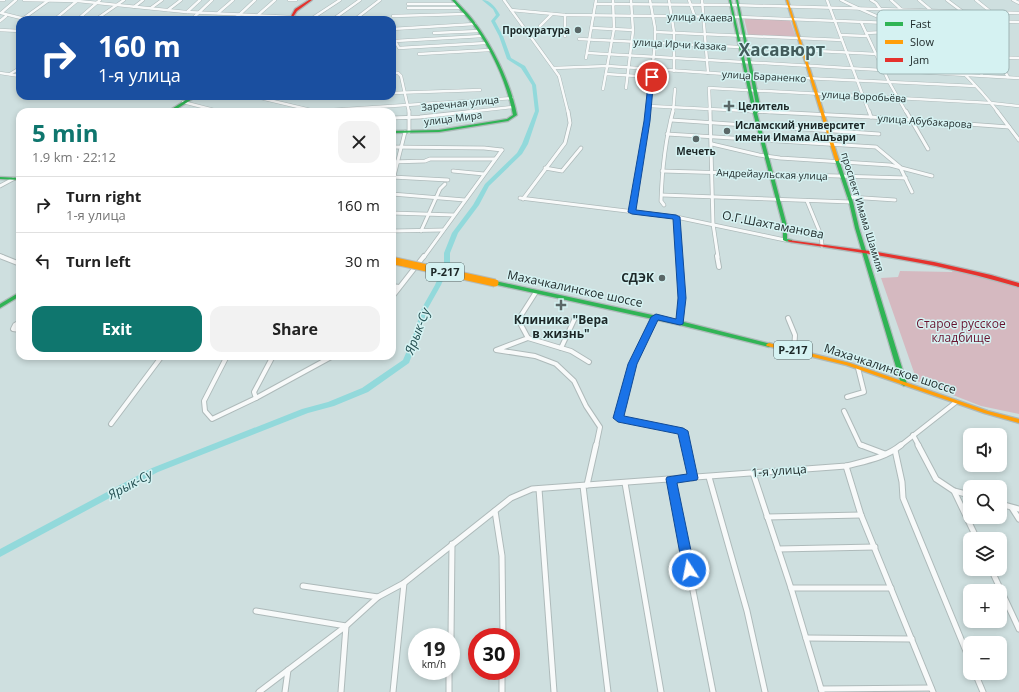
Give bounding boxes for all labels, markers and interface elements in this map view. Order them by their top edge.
street label: улица Акаева [667,9,733,25]
legend [877,10,1009,74]
text: Fast [910,16,931,31]
place label: Прокуратура [502,23,570,37]
marker: Прокуратура [573,25,583,35]
text: 160 m [98,27,181,65]
icon: right [32,32,84,84]
text: Slow [910,34,934,49]
street label: улица Ирчи Казака [633,35,727,53]
district label: Хасавюрт [739,38,825,61]
text: Jam [909,52,929,67]
pin [635,60,669,94]
text: 1-я улица [98,63,181,87]
icon: arrive [641,66,663,88]
street label: улица Бараненко [722,67,806,85]
street label: улица Воробьёва [821,87,907,105]
street label: Заречная улица [420,92,500,114]
place label: Целитель [738,99,789,113]
marker: Целитель [723,100,735,112]
street label: улица Мира [423,107,483,129]
street label: улица Абубакарова [877,111,973,131]
text: 5 min [32,116,99,149]
place label: Исламский университет имени Имама Ашъари [735,118,865,144]
button: close [338,121,380,163]
marker: Исламский университет имени Имама Ашъари [722,126,732,136]
marker: Мечеть [691,134,701,144]
place label: Мечеть [676,144,716,158]
text: 1.9 km · 22:12 [32,148,116,166]
street label: проспект Имама Шамиля [838,151,888,273]
street label: Андрейаульская улица [716,165,828,183]
text: Turn right [66,186,141,206]
icon: right [32,194,54,216]
text: 160 m [336,195,380,215]
text: 1-я улица [66,206,126,224]
street label: О.Г.Шахтаманова [721,206,825,243]
icon: left [32,250,54,272]
text: Turn left [66,251,131,271]
text: 30 m [345,251,380,271]
road number: Р-217 [426,263,464,281]
street label: Махачкалинское шоссе [506,266,645,311]
place label: СДЭК [621,269,655,286]
marker: СДЭК [657,273,667,283]
marker: Клиника "Вера в жизнь" [555,299,567,311]
water label: Ярык-Су [400,304,434,358]
button: Exit [32,306,202,352]
button: Share [210,306,380,352]
place label: Клиника "Вера в жизнь" [514,311,608,342]
park label: Старое русское кладбище [916,315,1006,346]
street label: Махачкалинское шоссе [822,339,959,398]
road number: Р-217 [774,341,812,359]
map controls [963,428,1007,680]
button: sound [963,428,1007,472]
street label: 1-я улица [751,460,807,481]
water label: Ярык-Су [104,464,156,504]
button: search [963,480,1007,524]
button: layers [963,532,1007,576]
position arrow [668,549,710,591]
button: + [963,584,1007,628]
speed limit sign: 30 [468,628,520,680]
text: 19 [423,635,445,662]
button: − [963,636,1007,680]
text: km/h [422,657,446,671]

